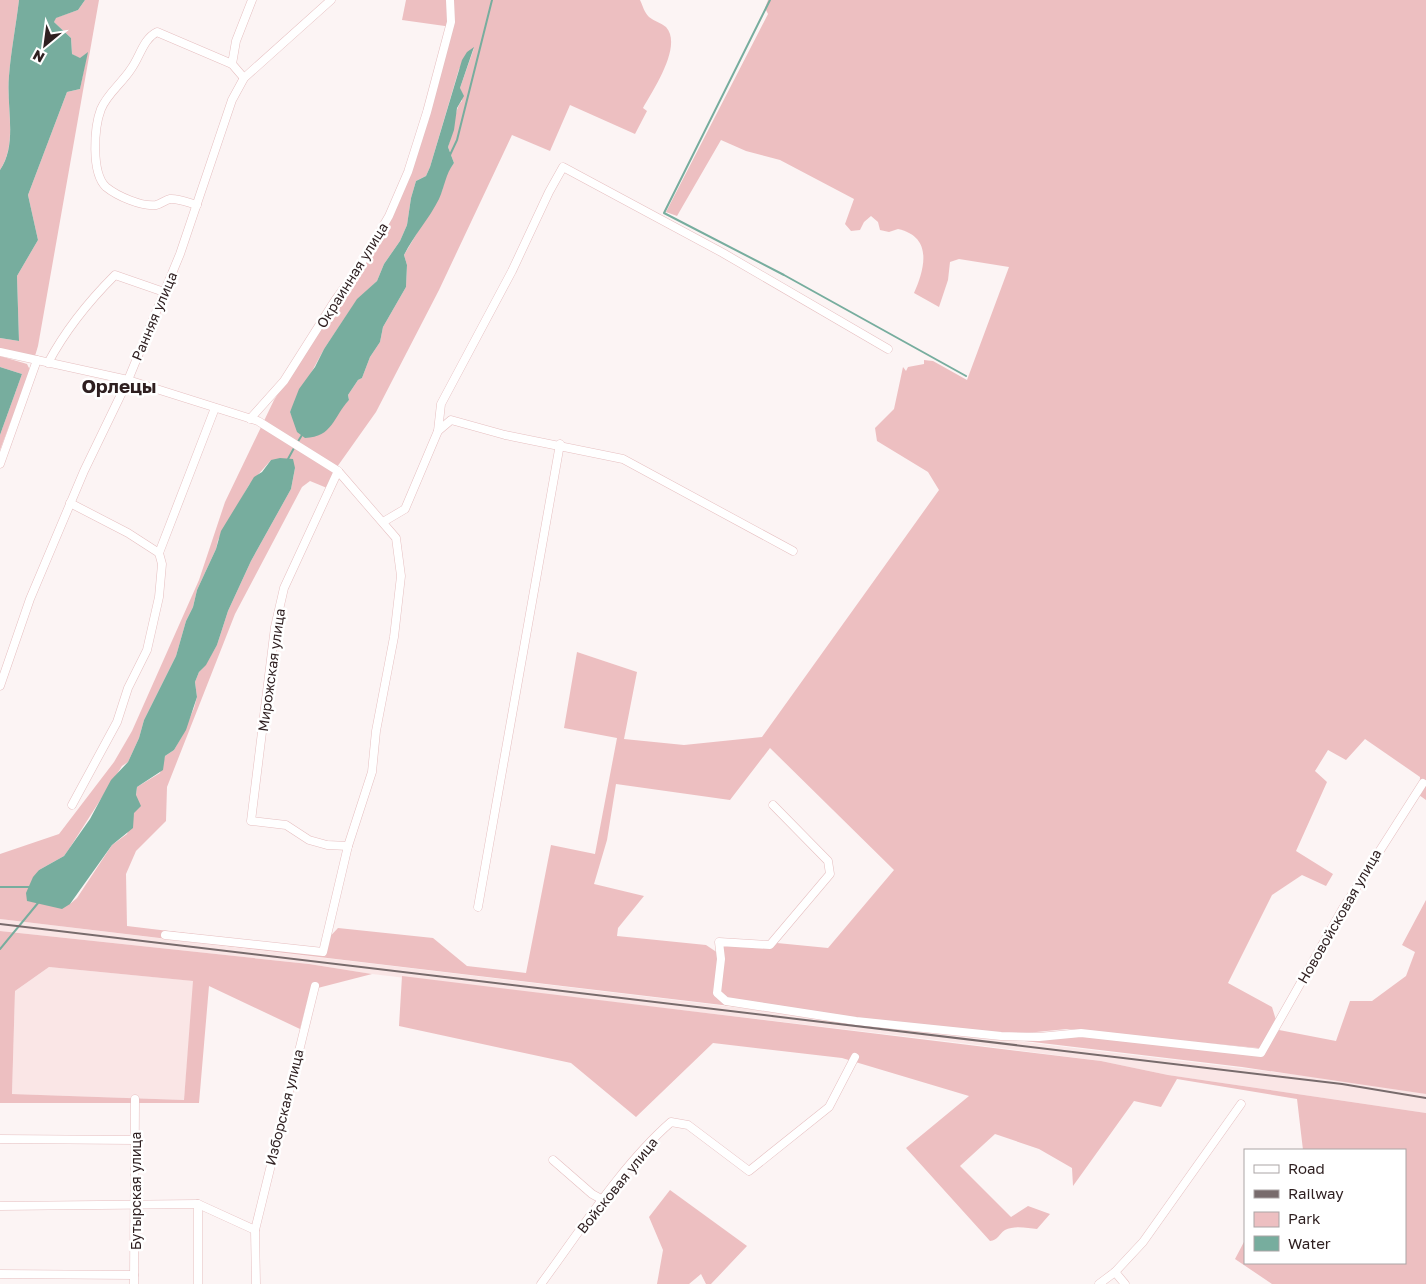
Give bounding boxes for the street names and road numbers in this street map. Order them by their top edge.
street label: Окраинная улица [313,219,391,331]
street label: Ранняя улица [128,269,180,363]
street label: Мирожская улица [254,607,288,733]
street label: Нововойсковая улица [1294,846,1384,986]
street label: Изборская улица [261,1047,307,1167]
street label: Бутырская улица [127,1132,144,1250]
street label: Войсковая улица [573,1134,661,1236]

